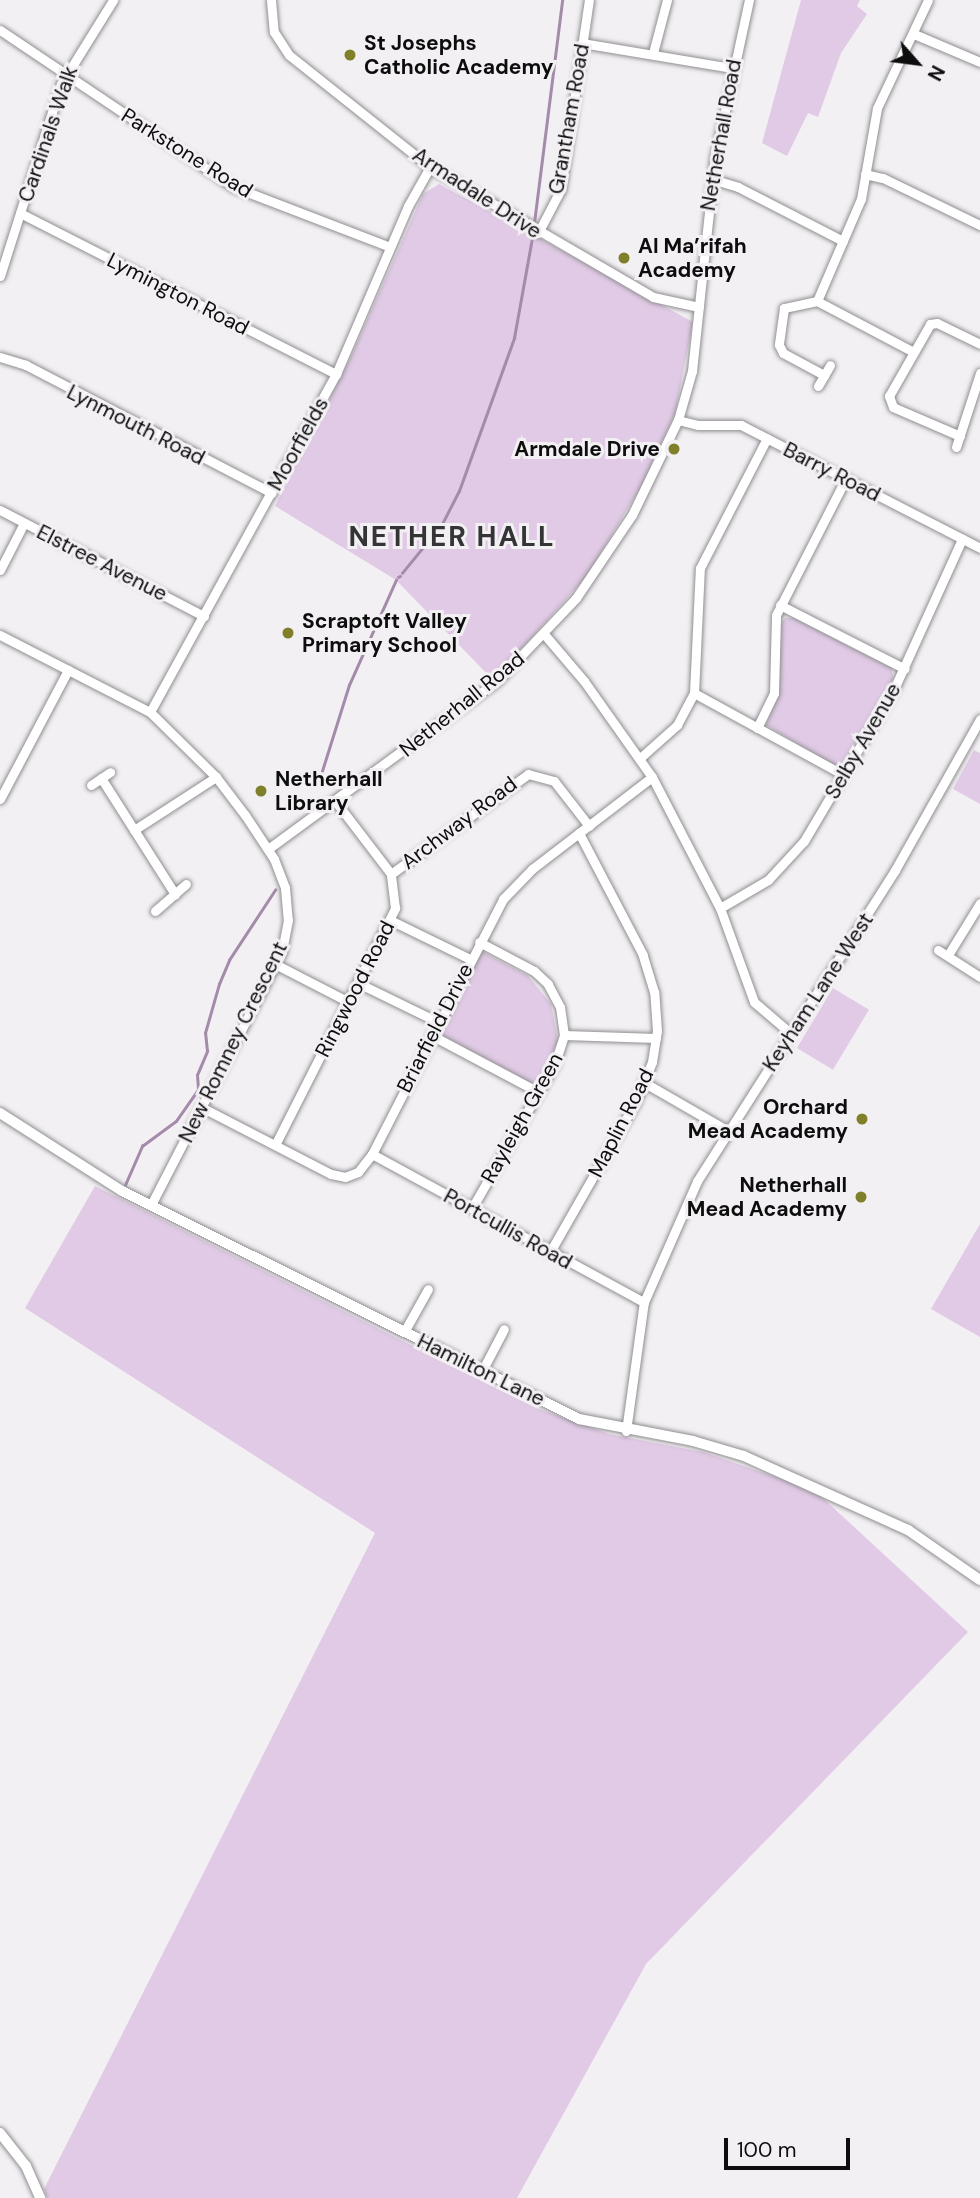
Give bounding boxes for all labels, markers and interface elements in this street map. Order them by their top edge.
north arrow [882,28,952,98]
place label: St Josephs Catholic Academy [364,30,554,80]
street label: Grantham Road [543,42,595,196]
marker: St Josephs Catholic Academy [342,47,358,63]
street label: Netherhall Road [695,57,747,213]
text: N [922,61,950,85]
street label: Cardinals Walk [13,63,83,205]
street label: Parkstone Road [117,103,257,203]
street label: Armadale Drive [408,142,546,244]
place label: Al Ma’rifah Academy [638,233,747,283]
street label: Lymington Road [103,247,253,341]
marker: Al Ma’rifah Academy [616,250,632,266]
street label: Lynmouth Road [63,379,209,471]
street label: Moorfields [262,393,334,495]
place label: Armdale Drive [514,436,660,462]
street label: Barry Road [779,437,885,507]
marker: Armdale Drive [666,441,682,457]
street label: Elstree Avenue [33,519,171,607]
district label: NETHER HALL [350,520,554,554]
place label: Scraptoft Valley Primary School [302,608,467,658]
marker: Scraptoft Valley Primary School [280,625,296,641]
street label: Netherhall Road [394,646,530,762]
street label: Selby Avenue [820,679,906,803]
place label: Netherhall Library [275,766,383,816]
street label: Archway Road [396,771,522,875]
marker: Netherhall Library [253,783,269,799]
street label: Keyham Lane West [757,908,879,1076]
street label: Ringwood Road [310,917,400,1061]
street label: New Romney Crescent [173,937,293,1147]
street label: Briarfield Drive [392,959,478,1097]
street label: Rayleigh Green [476,1048,568,1188]
street label: Maplin Road [583,1064,659,1182]
place label: Orchard Mead Academy [688,1094,848,1144]
marker: Orchard Mead Academy [854,1111,870,1127]
place label: Netherhall Mead Academy [687,1172,847,1222]
street label: Portcullis Road [439,1183,577,1275]
marker: Netherhall Mead Academy [853,1189,869,1205]
street label: Hamilton Lane [413,1328,549,1412]
scale bar [728,2124,854,2168]
text: 100 m [737,2136,797,2164]

